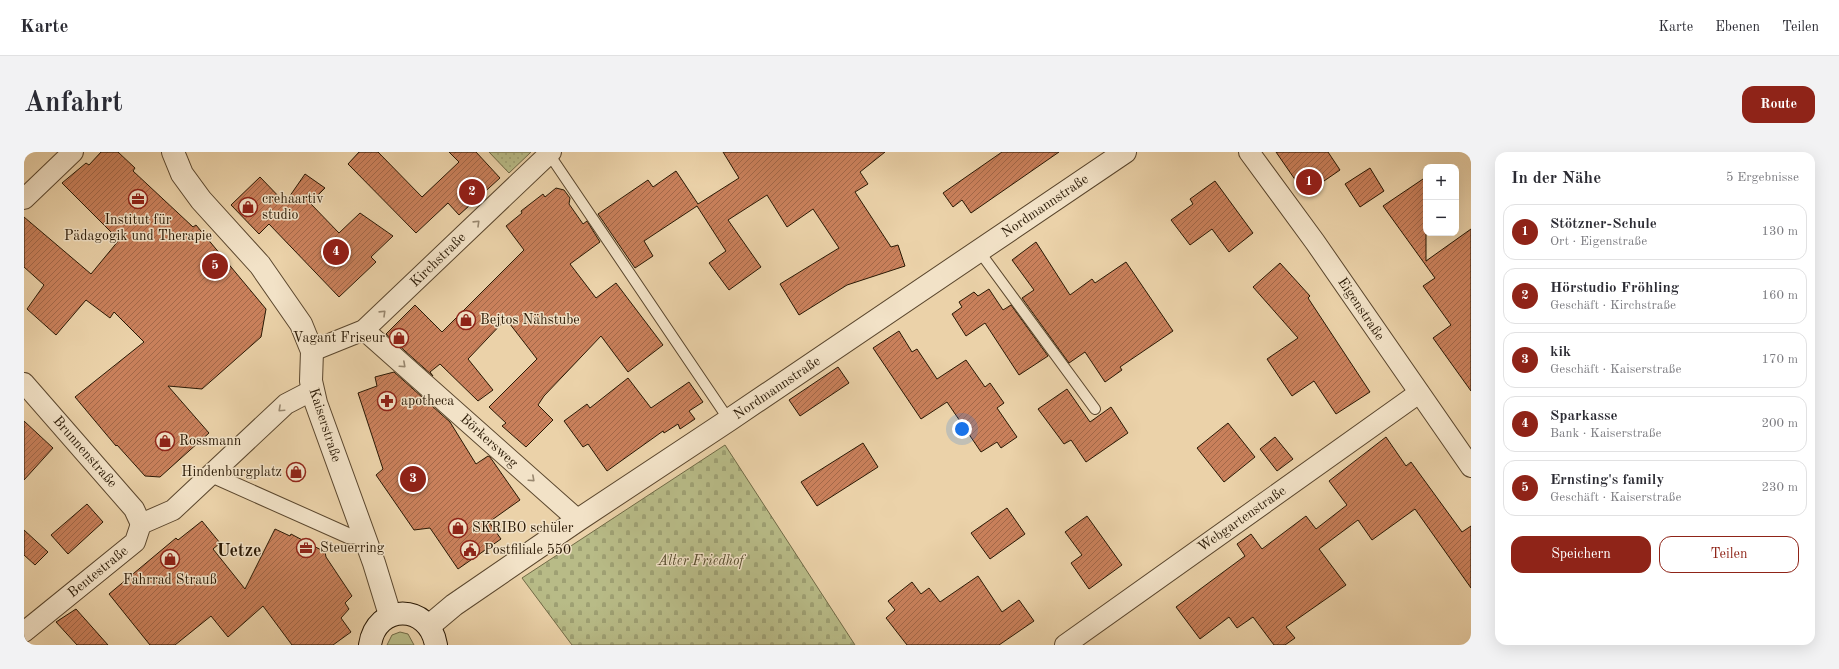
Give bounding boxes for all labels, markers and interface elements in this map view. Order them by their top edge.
text: Karte [20,18,68,37]
text: Karte [1659,20,1693,34]
text: Ebenen [1715,20,1760,34]
text: Teilen [1782,20,1819,34]
button: Route [1742,86,1815,123]
text: Anfahrt [24,90,123,118]
map controls [1423,164,1459,236]
button: + [1423,164,1459,200]
pin: 1 [1296,167,1322,197]
text: In der Nähe [1511,170,1601,187]
text: 5 Ergebnisse [1726,171,1799,184]
street label: Nordmannstraße [999,172,1091,240]
pin: 2 [459,177,485,207]
office icon: Institut für Pädagogik und Therapie [127,188,149,210]
place label: crehaartiv studio [262,192,324,222]
shop icon: crehaartiv studio [237,196,259,218]
button: − [1423,200,1459,236]
place label: Institut für Pädagogik und Therapie [64,213,212,243]
text: Stötzner-Schule [1550,217,1657,232]
one-way arrow [472,220,480,228]
text: 1 [1521,225,1529,238]
text: 130 m [1761,225,1798,238]
street label: Kirchstraße [408,230,468,290]
text: Ort · Eigenstraße [1550,235,1647,248]
pin: 4 [323,237,349,267]
pin: 5 [202,251,228,281]
street label: Eigenstraße [1335,275,1387,343]
text: Hörstudio Fröhling [1550,281,1679,296]
text: 2 [1521,289,1529,302]
text: 160 m [1761,289,1798,302]
text: Geschäft · Kirchstraße [1550,299,1676,312]
shop icon: Bejtos Nähstube [455,309,477,331]
one-way arrow [378,310,386,318]
place label: Bejtos Nähstube [480,313,580,327]
shop icon: Vagant Friseur [388,327,410,349]
place label: Vagant Friseur [293,331,385,345]
text: kik [1550,345,1571,360]
text: 3 [1521,353,1529,366]
text: 170 m [1761,353,1798,366]
street label: Nordmannstraße [731,354,823,422]
one-way arrow [399,361,406,368]
text: Geschäft · Kaiserstraße [1550,363,1681,376]
street label: Kaiserstraße [306,386,344,464]
pharmacy icon: apotheca [376,390,398,412]
place label: apotheca [401,394,454,408]
one-way arrow [279,404,286,411]
text: Sparkasse [1550,409,1618,424]
street label: Börkersweg [458,412,521,471]
street label: Brunnenstraße [50,414,120,490]
text: 4 [1521,417,1529,430]
text: 200 m [1761,417,1798,430]
your location [952,419,972,439]
text: Bank · Kaiserstraße [1550,427,1662,440]
shop icon: Rossmann [154,430,176,452]
place label: Rossmann [179,434,242,448]
shop icon: Hindenburgplatz [285,461,307,483]
pin: 3 [400,464,426,494]
place label: Hindenburgplatz [181,465,282,479]
text: Ernsting's family [1550,473,1664,488]
one-way arrow [527,475,535,482]
text: 5 [1521,481,1529,494]
text: 230 m [1761,481,1798,494]
street label: Webgartenstraße [1195,484,1289,554]
text: Geschäft · Kaiserstraße [1550,491,1681,504]
shop icon: SKRIBO schüler [447,517,469,539]
place label: SKRIBO schüler [472,521,574,535]
button: Speichern [1511,536,1651,573]
button: Teilen [1659,536,1799,573]
office icon: Steuerring [295,537,317,559]
public building icon: Postfiliale 550 [459,539,481,561]
place label: Steuerring [320,541,385,555]
district label: Uetze [217,542,261,560]
place label: Postfiliale 550 [484,543,571,557]
street label: Bentestraße [65,544,131,600]
shop icon: Fahrrad Strauß [159,548,181,570]
park label: Alter Friedhof [657,554,746,569]
place label: Fahrrad Strauß [123,573,217,587]

